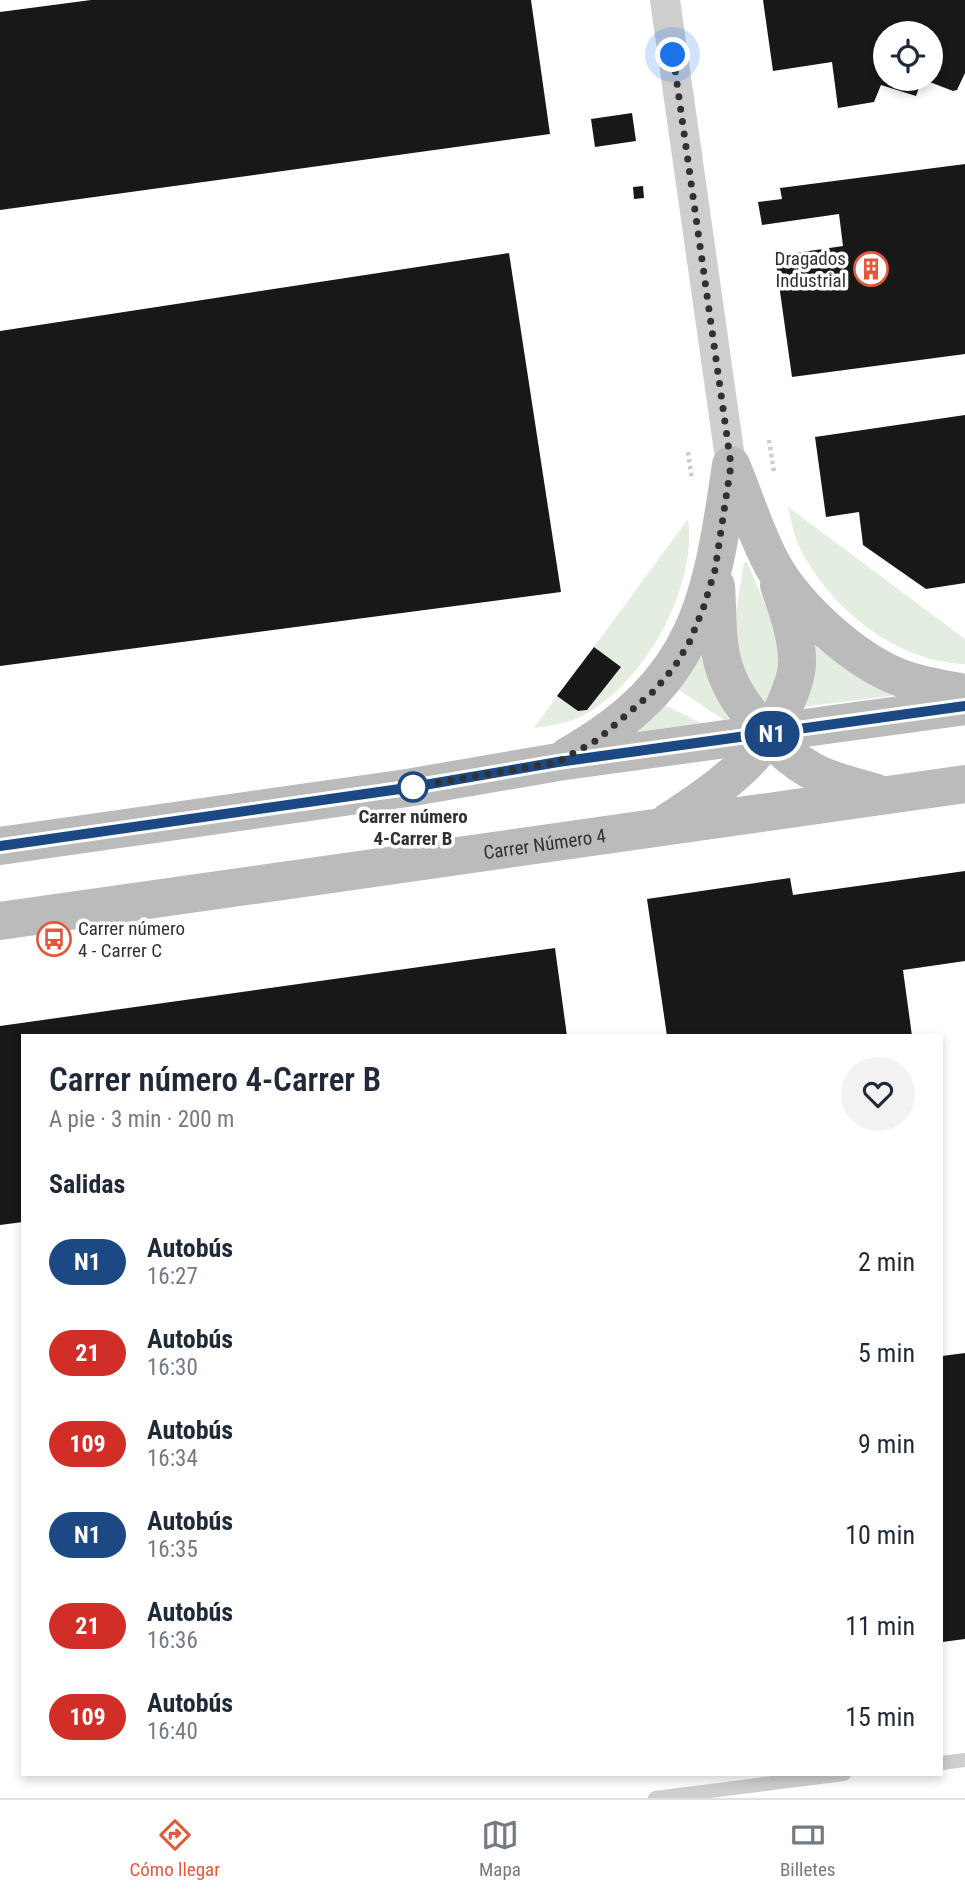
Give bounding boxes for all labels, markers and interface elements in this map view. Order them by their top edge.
map controls [873,21,943,91]
button: locate [873,21,943,91]
your location [655,37,690,72]
place label: Dragados Industrial [775,247,846,292]
building icon: Dragados Industrial [852,250,890,288]
line badge: N1 [740,711,804,757]
text: N1 [759,720,785,748]
marker: Carrer número 4-Carrer B [398,772,428,802]
place label: Carrer número 4-Carrer B [358,805,468,850]
street label: Carrer Número 4 [482,824,607,864]
place label: Carrer número 4 - Carrer C [78,917,185,962]
bus stop icon: Carrer número 4 - Carrer C [35,920,73,958]
button: heart [841,1057,915,1131]
text: Carrer número 4-Carrer B [49,1060,381,1099]
text: A pie · 3 min · 200 m [49,1106,234,1133]
text: Salidas [49,1169,125,1199]
text: Autobús [147,1233,233,1263]
text: 2 min [858,1247,915,1277]
text: N1 [74,1248,101,1276]
text: 16:27 [147,1263,198,1290]
text: Autobús [147,1324,233,1354]
text: 5 min [858,1338,915,1368]
text: 21 [75,1339,100,1367]
text: 16:30 [147,1354,198,1381]
text: Autobús [147,1415,233,1445]
text: 9 min [858,1429,915,1459]
text: 109 [69,1430,106,1458]
text: 16:34 [147,1445,198,1472]
text: Autobús [147,1506,233,1536]
text: 10 min [845,1520,915,1550]
text: N1 [74,1521,101,1549]
text: 16:35 [147,1536,198,1563]
text: Autobús [147,1597,233,1627]
text: 11 min [845,1611,915,1641]
text: 21 [75,1612,100,1640]
text: 16:36 [147,1627,198,1654]
text: Autobús [147,1688,233,1718]
text: 15 min [845,1702,915,1732]
text: 109 [69,1703,106,1731]
text: 16:40 [147,1718,198,1745]
tab: Cómo llegar [130,1816,220,1881]
tab: Mapa [479,1816,521,1881]
tab: Billetes [780,1816,835,1881]

